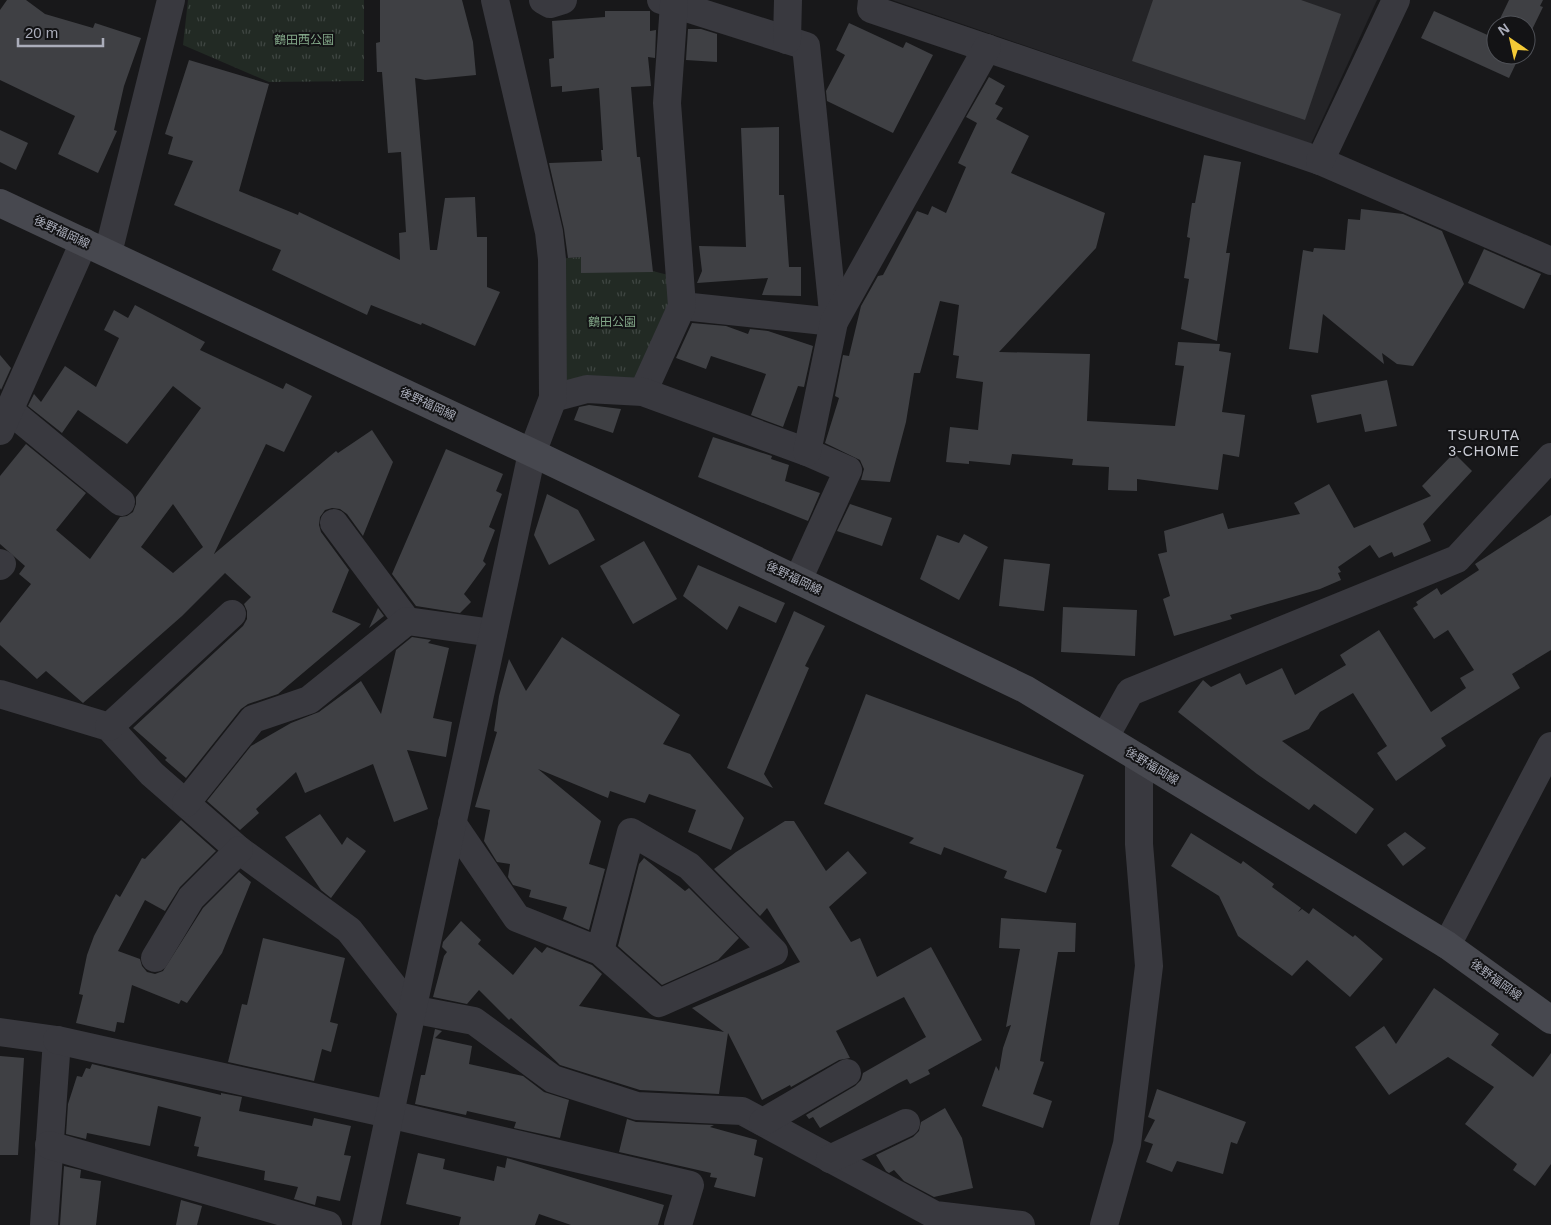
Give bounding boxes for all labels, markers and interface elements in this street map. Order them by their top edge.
scale bar [18,15,102,47]
north arrow [1486,15,1536,65]
text: N [1495,20,1512,39]
text: 20 m [25,24,58,41]
park label: 鶴田西公園 [274,33,334,47]
street label: 後野福岡線 [32,213,92,251]
park label: 鶴田公園 [588,315,636,329]
street label: 後野福岡線 [398,385,458,423]
district label: TSURUTA 3-CHOME [1448,427,1520,459]
street label: 後野福岡線 [764,559,824,597]
street label: 後野福岡線 [1123,745,1181,787]
street label: 後野福岡線 [1468,957,1524,1003]

